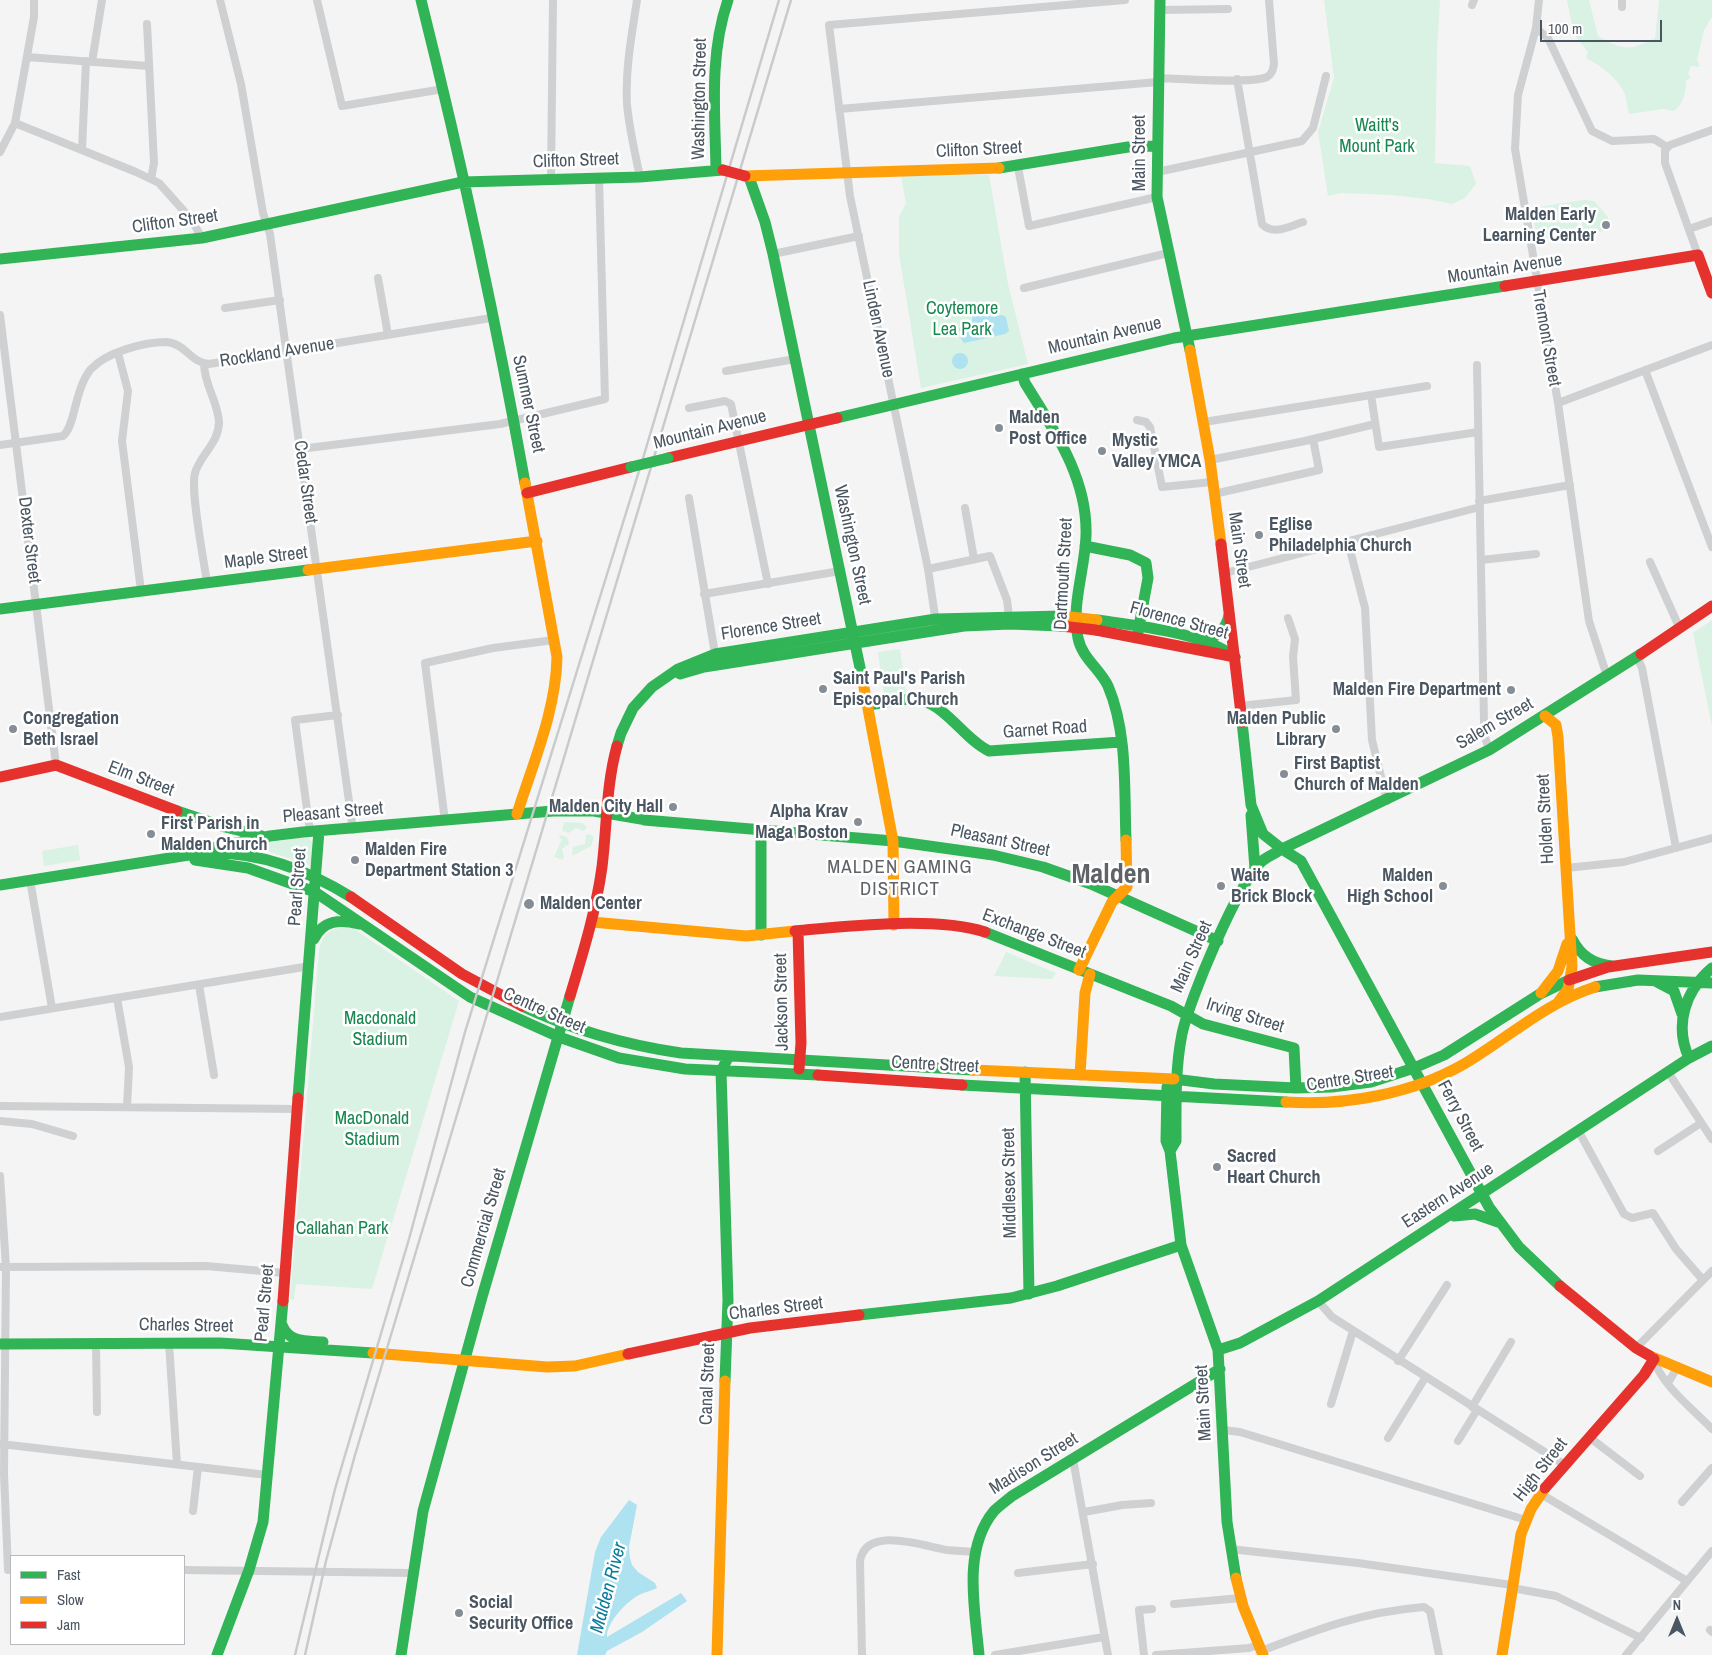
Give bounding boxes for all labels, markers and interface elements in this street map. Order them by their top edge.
scale bar [1542,10,1664,42]
text: 100 m [1548,18,1582,39]
street label: Washington Street [688,38,712,160]
street label: Main Street [1129,115,1151,191]
park label: Waitt's Mount Park [1339,115,1415,158]
street label: Clifton Street [935,137,1023,163]
street label: Clifton Street [533,149,619,173]
place label: Malden Early Learning Center [1483,204,1596,246]
street label: Clifton Street [131,205,219,239]
marker: Malden Early Learning Center [1600,219,1612,231]
street label: Mountain Avenue [1446,249,1564,289]
street label: Linden Avenue [857,278,899,380]
street label: Tremont Street [1527,288,1565,388]
park label: Coytemore Lea Park [926,298,998,340]
street label: Mountain Avenue [1046,312,1164,360]
street label: Rockland Avenue [218,333,336,373]
street label: Summer Street [507,353,549,455]
street label: Mountain Avenue [651,406,769,454]
place label: Malden Post Office [1009,407,1087,449]
marker: Malden Post Office [993,422,1005,434]
place label: Mystic Valley YMCA [1112,430,1201,472]
street label: Cedar Street [288,439,322,525]
marker: Mystic Valley YMCA [1096,445,1108,457]
street label: Washington Street [829,483,875,607]
street label: Dexter Street [13,496,45,584]
street label: Main Street [1223,511,1255,589]
place label: Eglise Philadelphia Church [1269,514,1412,556]
street label: Dartmouth Street [1050,517,1078,631]
marker: Eglise Philadelphia Church [1253,529,1265,541]
street label: Maple Street [223,542,309,574]
street label: Florence Street [1127,598,1231,644]
street label: Florence Street [719,608,823,646]
place label: Saint Paul's Parish Episcopal Church [833,668,965,711]
place label: Malden Fire Department [1333,679,1501,701]
marker: Saint Paul's Parish Episcopal Church [817,683,829,695]
marker: Malden Fire Department [1505,684,1517,696]
street label: Salem Street [1453,693,1537,755]
place label: Congregation Beth Israel [23,708,119,751]
place label: Malden Public Library [1227,708,1326,751]
street label: Garnet Road [1002,716,1088,744]
marker: Congregation Beth Israel [7,723,19,735]
marker: Malden Public Library [1330,723,1342,735]
place label: First Baptist Church of Malden [1294,753,1419,796]
street label: Elm Street [105,757,177,801]
marker: First Baptist Church of Malden [1278,768,1290,780]
street label: Holden Street [1533,773,1559,865]
place label: Malden City Hall [549,796,663,818]
street label: Pleasant Street [282,798,384,828]
marker: Malden City Hall [667,801,679,813]
place label: Alpha Krav Maga Boston [755,801,848,844]
place label: First Parish in Malden Church [161,813,268,856]
marker: Alpha Krav Maga Boston [852,816,864,828]
street label: Pleasant Street [948,820,1052,862]
marker: First Parish in Malden Church [145,828,157,840]
place label: Malden Fire Department Station 3 [365,839,513,882]
street label: Pearl Street [285,847,311,927]
marker: Malden Fire Department Station 3 [349,854,361,866]
district label: MALDEN GAMING DISTRICT [826,857,974,901]
district label: Malden [1071,858,1151,892]
place label: Waite Brick Block [1231,865,1312,908]
place label: Malden High School [1347,865,1433,908]
marker: Waite Brick Block [1215,880,1227,892]
marker: Malden High School [1437,880,1449,892]
place label: Malden Center [540,893,642,915]
marker: Malden Center [522,897,536,911]
street label: Exchange Street [979,904,1089,964]
street label: Main Street [1167,918,1217,996]
street label: Jackson Street [770,953,794,1051]
street label: Centre Street [500,983,588,1039]
street label: Irving Street [1203,994,1287,1038]
park label: Macdonald Stadium [344,1008,416,1050]
street label: Centre Street [891,1052,979,1078]
street label: Centre Street [1305,1061,1395,1097]
street label: Ferry Street [1432,1077,1488,1155]
park label: MacDonald Stadium [335,1108,409,1150]
street label: Middlesex Street [998,1127,1022,1239]
place label: Sacred Heart Church [1227,1146,1320,1188]
street label: Eastern Avenue [1398,1158,1498,1234]
marker: Sacred Heart Church [1211,1161,1223,1173]
street label: Commercial Street [457,1166,511,1290]
park label: Callahan Park [296,1218,388,1240]
street label: Pearl Street [251,1263,279,1343]
street label: Charles Street [728,1293,824,1325]
street label: Charles Street [139,1314,233,1338]
street label: Canal Street [696,1343,720,1425]
street label: Main Street [1191,1364,1217,1442]
street label: Madison Street [986,1428,1082,1500]
street label: High Street [1510,1434,1572,1506]
water label: Malden River [586,1540,632,1636]
legend [10,1555,185,1645]
text: Fast [57,1564,80,1585]
text: Slow [57,1589,84,1610]
place label: Social Security Office [469,1592,573,1635]
north arrow [1652,1595,1702,1645]
text: N [1673,1596,1681,1614]
marker: Social Security Office [453,1607,465,1619]
text: Jam [57,1614,80,1635]

